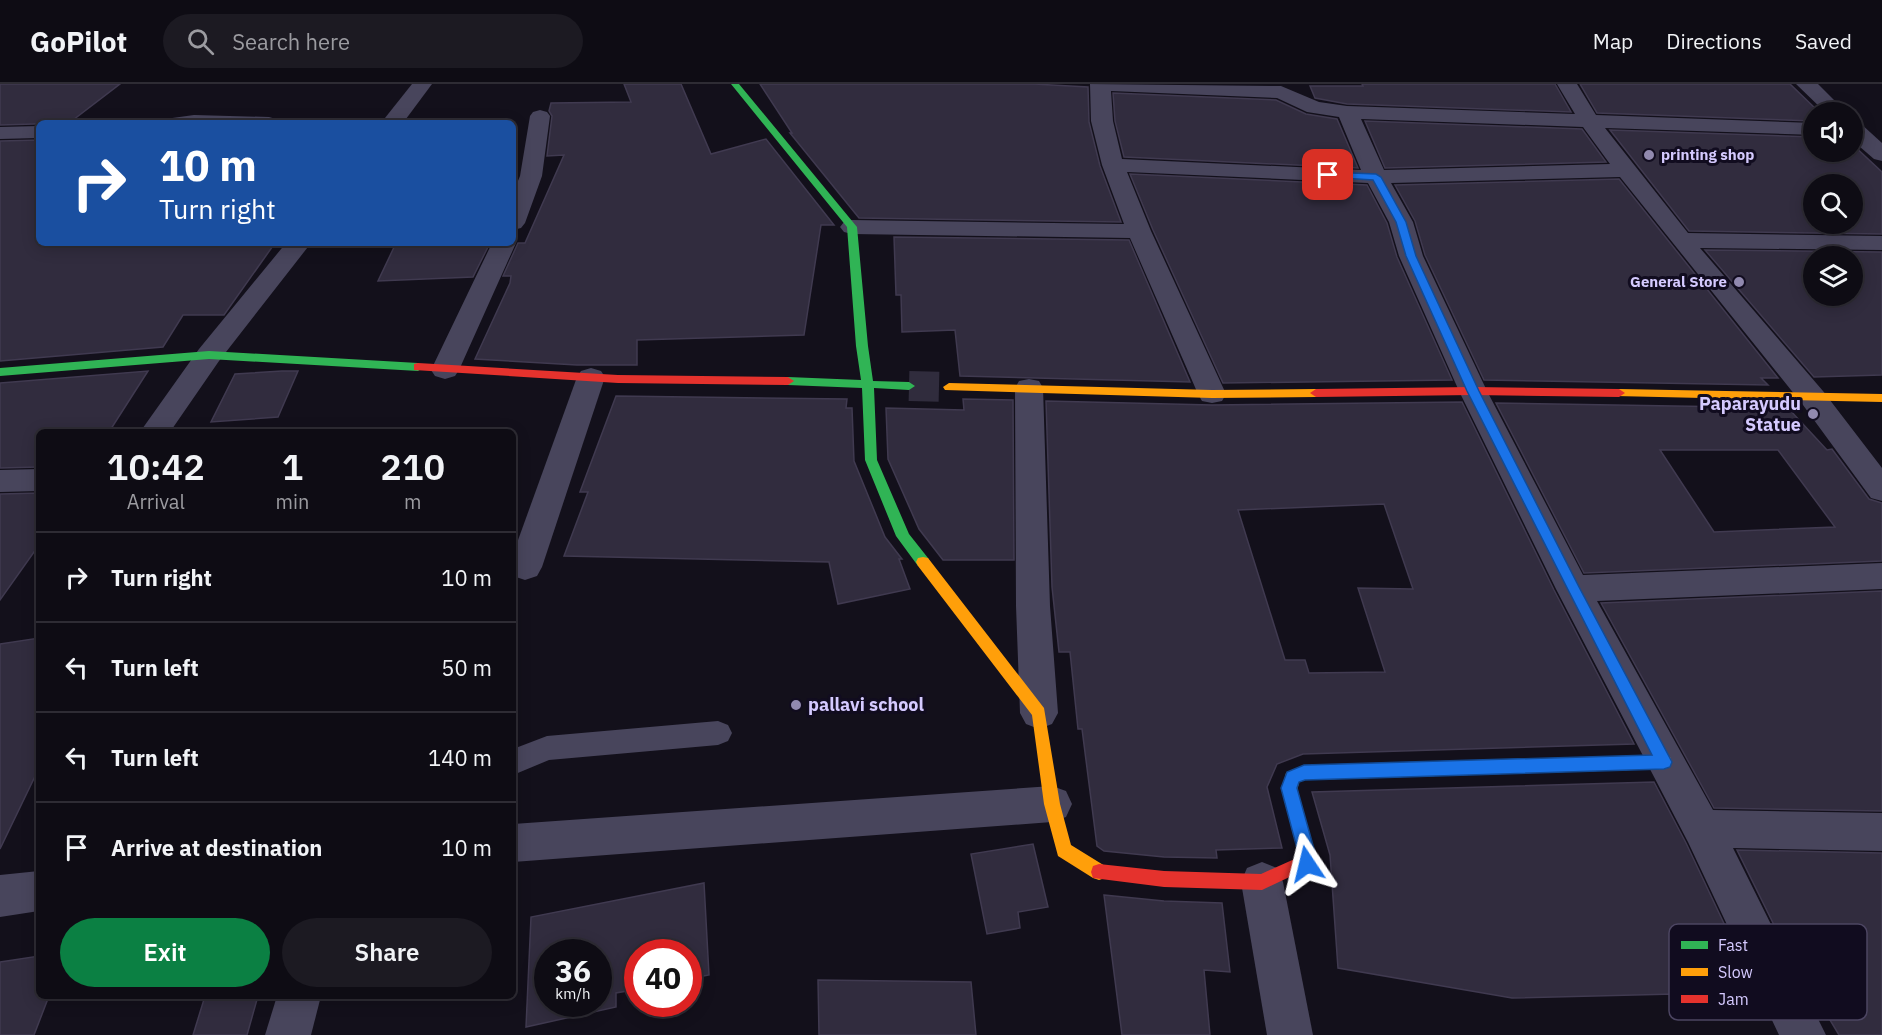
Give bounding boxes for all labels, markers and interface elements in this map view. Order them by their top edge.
search box [163,14,583,68]
text: GoPilot [30,23,127,60]
icon: search [184,25,217,58]
text: Search here [232,27,350,56]
text: Map [1593,27,1633,55]
text: Directions [1666,27,1762,55]
text: Saved [1795,27,1852,55]
map controls [1803,102,1863,306]
button: sound [1803,102,1863,162]
text: 10 m [159,138,257,193]
icon: right [60,144,138,222]
place label: printing shop [1661,145,1754,164]
marker: printing shop [1642,148,1656,162]
pin [1302,149,1353,200]
icon: arrive [1311,158,1344,191]
button: search [1803,174,1863,234]
text: Turn right [159,191,276,226]
button: layers [1803,246,1863,306]
place label: General Store [1630,272,1727,291]
marker: General Store [1732,275,1746,289]
place label: Paparayudu Statue [1699,392,1801,436]
marker: Paparayudu Statue [1806,407,1820,421]
text: 10:42 [107,443,205,490]
text: 1 [282,443,303,490]
text: 210 [380,443,445,490]
text: Arrival [127,488,185,515]
text: min [276,488,309,515]
text: m [404,488,421,515]
icon: right [60,561,93,594]
text: Turn right [111,563,212,592]
text: 10 m [441,563,492,592]
icon: left [60,651,93,684]
text: Turn left [111,653,199,682]
text: 50 m [441,653,492,682]
place label: pallavi school [808,693,925,716]
marker: pallavi school [789,698,803,712]
icon: left [60,741,93,774]
text: Turn left [111,743,199,772]
text: 140 m [428,743,492,772]
icon: arrive [60,831,93,864]
position arrow [1275,832,1339,896]
text: Arrive at destination [111,833,322,862]
text: 10 m [441,833,492,862]
button: Exit [60,918,270,987]
button: Share [282,918,492,987]
legend [1669,924,1867,1020]
text: Fast [1718,935,1748,955]
speed limit sign: 40 [624,939,702,1017]
text: 36 [555,951,591,990]
text: Slow [1718,962,1753,982]
text: km/h [555,984,591,1003]
text: Jam [1718,989,1749,1009]

